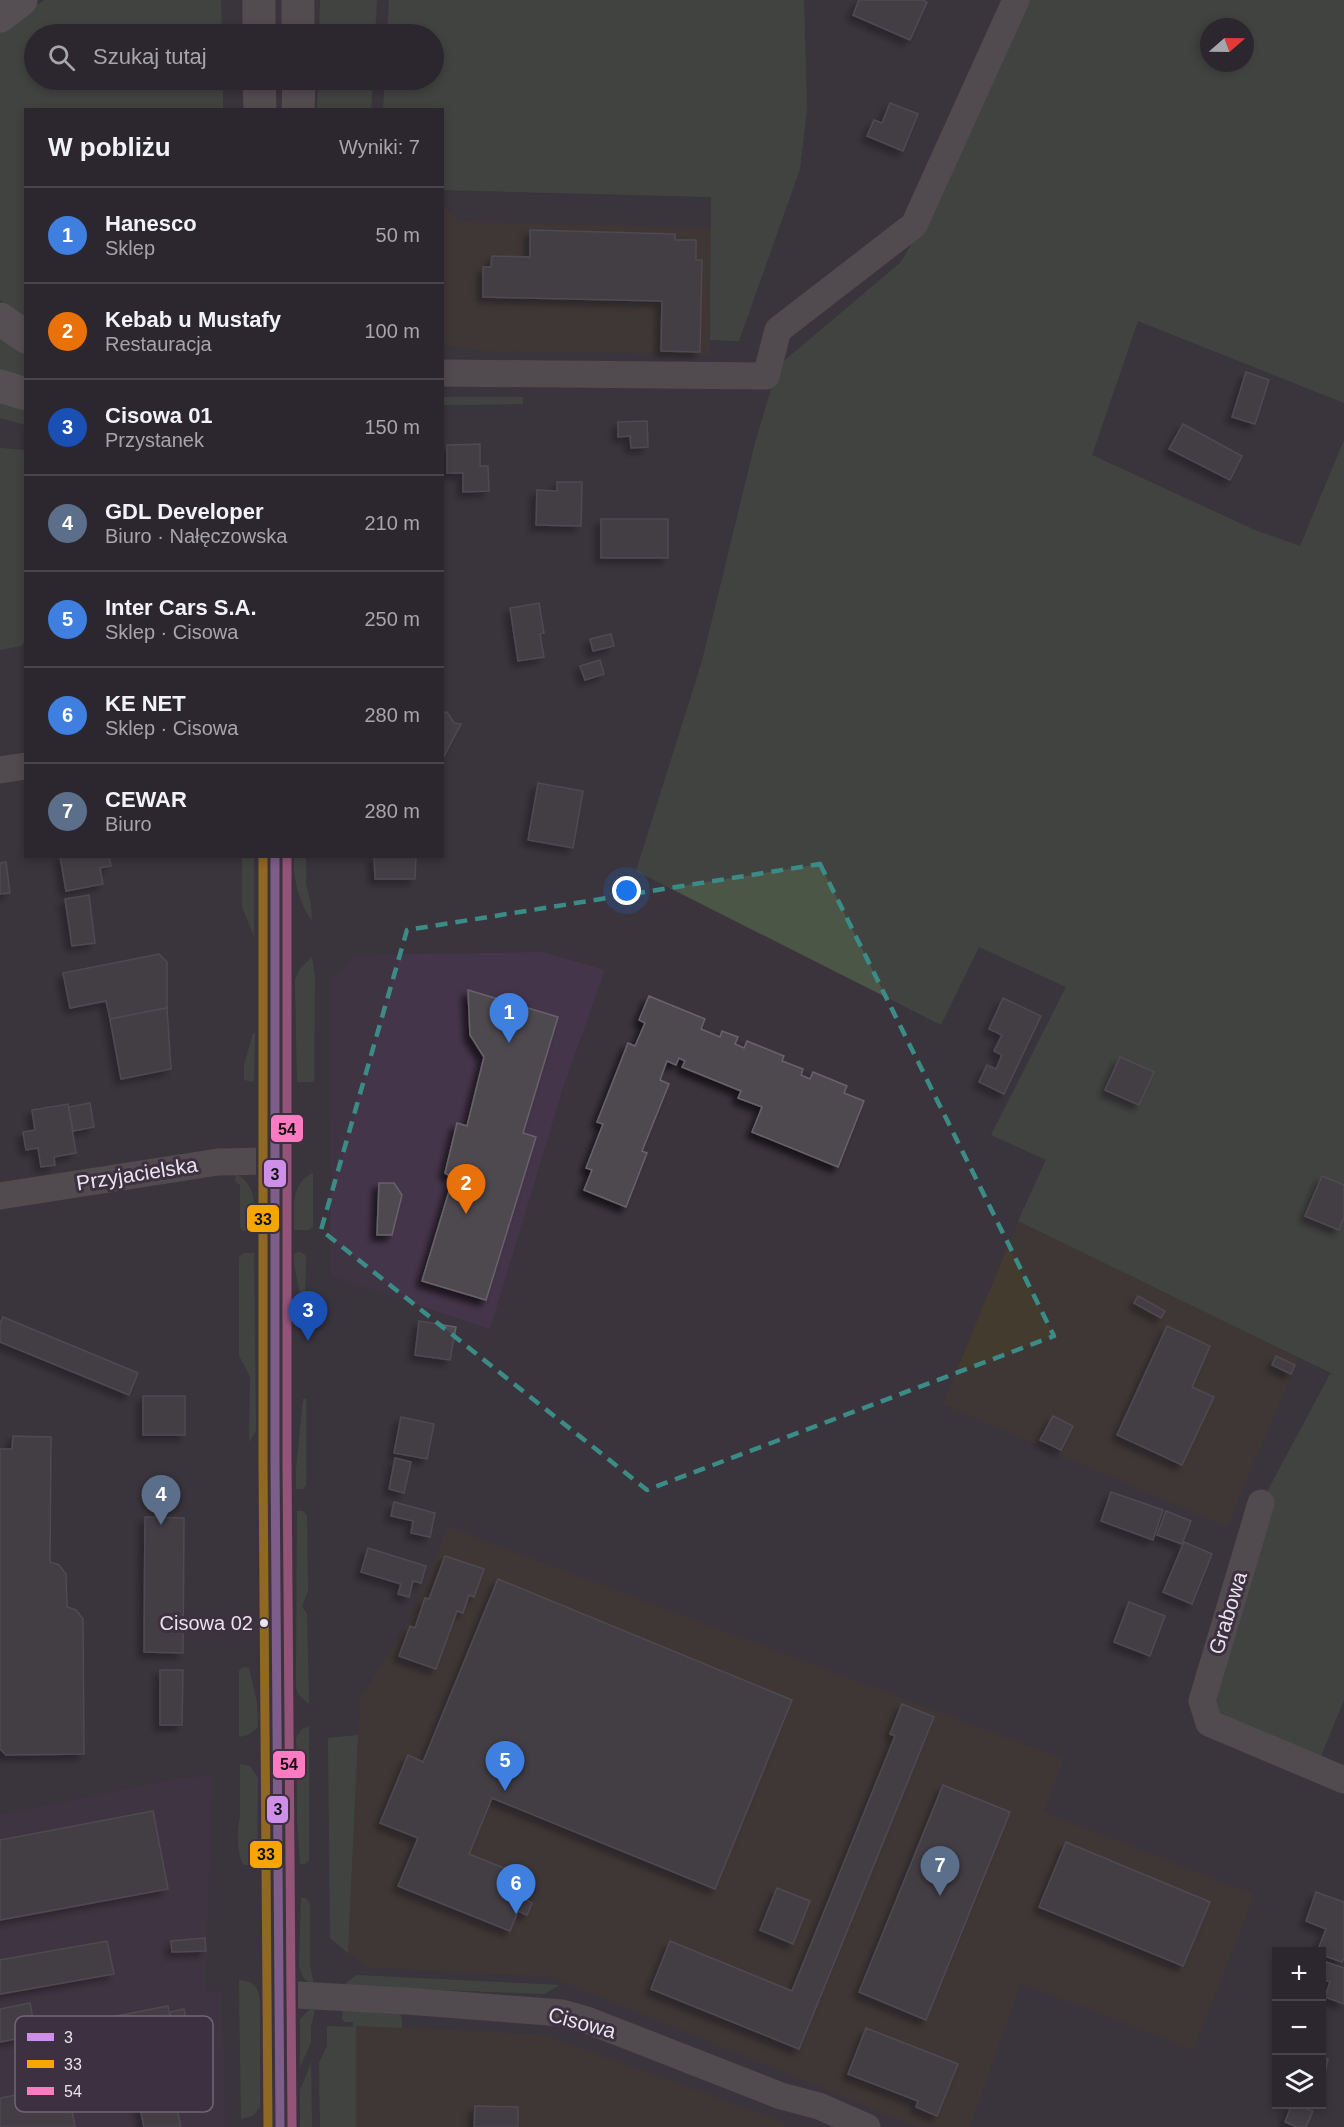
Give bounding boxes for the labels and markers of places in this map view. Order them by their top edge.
pin: 1 [490,994,528,1043]
pin: 2 [446,1164,486,1214]
pin: 3 [288,1292,328,1341]
pin: 4 [142,1476,180,1525]
place label: Cisowa 02 [160,1612,253,1634]
marker: Cisowa 02 [258,1617,270,1629]
pin: 5 [486,1742,524,1791]
pin: 7 [920,1846,960,1896]
pin: 6 [496,1864,536,1914]

